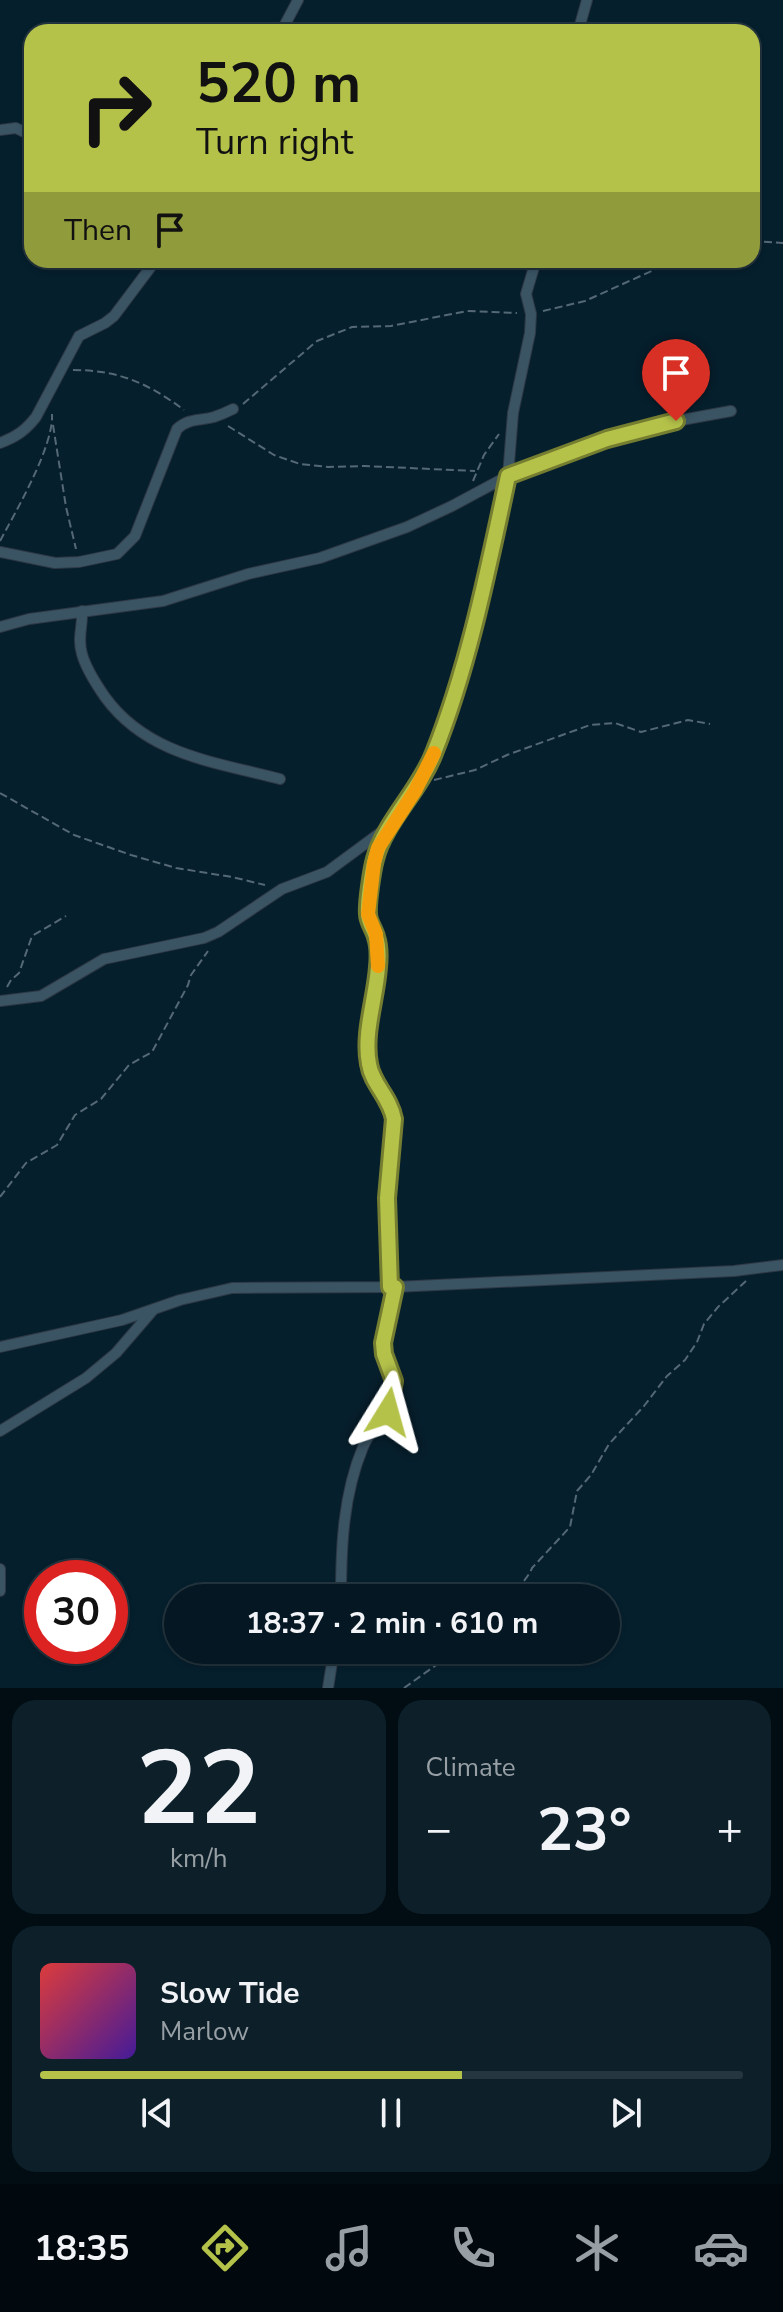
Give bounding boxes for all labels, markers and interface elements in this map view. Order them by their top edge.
text: 520 m [196,45,361,122]
icon: right [64,56,168,160]
text: Turn right [196,118,353,167]
icon: arrive [148,208,192,252]
text: Then [64,210,132,251]
pin [642,339,710,421]
icon: arrive [654,351,698,395]
position arrow [346,1370,430,1454]
speed limit sign: 30 [24,1560,128,1664]
text: 18:37 · 2 min · 610 m [246,1603,538,1644]
text: 22 [136,1718,261,1860]
text: Climate [426,1750,516,1785]
text: 23° [537,1789,632,1871]
text: − [426,1800,452,1860]
text: + [717,1800,743,1860]
text: km/h [170,1841,227,1876]
text: Slow Tide [160,1973,300,2014]
text: Marlow [160,2014,249,2049]
icon: previous [135,2091,179,2135]
icon: pause [369,2091,413,2135]
icon: next [604,2091,648,2135]
icon: directions [197,2220,253,2276]
icon: music [321,2220,377,2276]
icon: phone [445,2220,501,2276]
icon: climate [569,2220,625,2276]
icon: car [693,2220,749,2276]
text: 18:35 [34,2224,129,2273]

